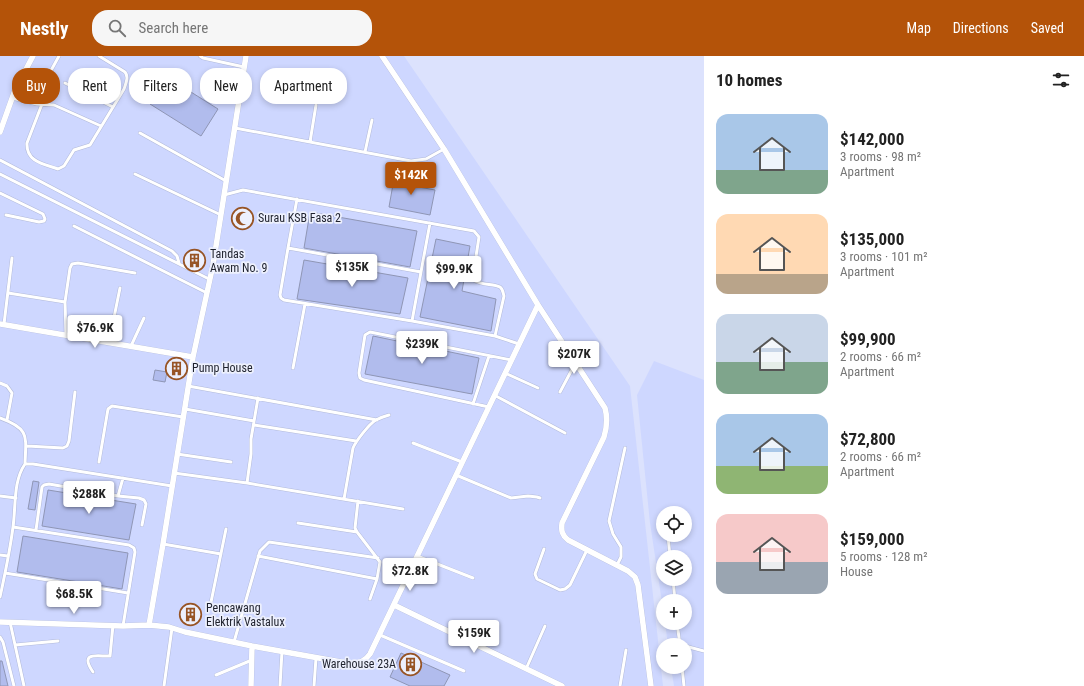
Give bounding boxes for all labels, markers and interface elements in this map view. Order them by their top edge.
search box [92,10,372,46]
text: Nestly [20,17,68,40]
icon: search [106,17,128,39]
text: Search here [138,19,208,37]
text: Map [907,20,931,36]
text: Directions [953,20,1009,36]
text: Saved [1031,20,1064,36]
chip: Buy [12,68,60,104]
chip: Rent [68,68,121,104]
chip: Filters [129,68,192,104]
chip: New [200,68,252,104]
chip: Apartment [260,68,347,104]
icon: filters [1050,69,1072,91]
text: 10 homes [716,70,782,90]
text: $142,000 [840,129,904,149]
icon: home [748,130,796,178]
text: 3 rooms · 98 m² [840,149,921,164]
pin: $142K [383,162,439,196]
text: Apartment [840,164,894,179]
text: $142K [394,167,428,182]
mosque icon: Surau KSB Fasa 2 [229,205,255,231]
place label: Surau KSB Fasa 2 [258,211,341,225]
text: $135,000 [840,229,904,249]
icon: home [748,230,796,278]
place label: Tandas Awam No. 9 [210,247,267,275]
building icon: Tandas Awam No. 9 [182,248,208,274]
text: 3 rooms · 101 m² [840,249,927,264]
pin: $135K [324,254,380,288]
pin: $99.9K [421,256,487,290]
text: $135K [335,259,369,274]
text: $99.9K [435,261,473,276]
text: Apartment [840,264,894,279]
pin: $76.9K [62,315,128,349]
text: $76.9K [76,320,114,335]
text: $99,900 [840,329,896,349]
icon: home [748,330,796,378]
pin: $239K [394,331,450,365]
text: $239K [405,336,439,351]
pin: $207K [546,341,602,375]
text: $207K [557,346,591,361]
text: 2 rooms · 66 m² [840,349,921,364]
building icon: Pump House [163,355,189,381]
place label: Pump House [192,361,253,375]
text: Apartment [840,364,894,379]
text: $72,800 [840,429,896,449]
icon: home [748,430,796,478]
text: 2 rooms · 66 m² [840,449,921,464]
text: Apartment [840,464,894,479]
pin: $288K [61,481,117,515]
text: $288K [72,486,106,501]
map controls [656,506,692,674]
button: locate [656,506,692,542]
text: $159,000 [840,529,904,549]
icon: home [748,530,796,578]
text: 5 rooms · 128 m² [840,549,927,564]
button: layers [656,550,692,586]
pin: $72.8K [377,558,443,592]
text: $72.8K [391,563,429,578]
text: House [840,564,873,579]
pin: $68.5K [41,581,107,615]
text: $68.5K [55,586,93,601]
button: + [656,594,692,630]
place label: Pencawang Elektrik Vastalux [206,601,285,629]
building icon: Pencawang Elektrik Vastalux [177,602,203,628]
pin: $159K [446,620,502,654]
text: $159K [457,625,491,640]
button: − [656,638,692,674]
building icon: Warehouse 23A [398,651,424,677]
place label: Warehouse 23A [322,657,396,671]

